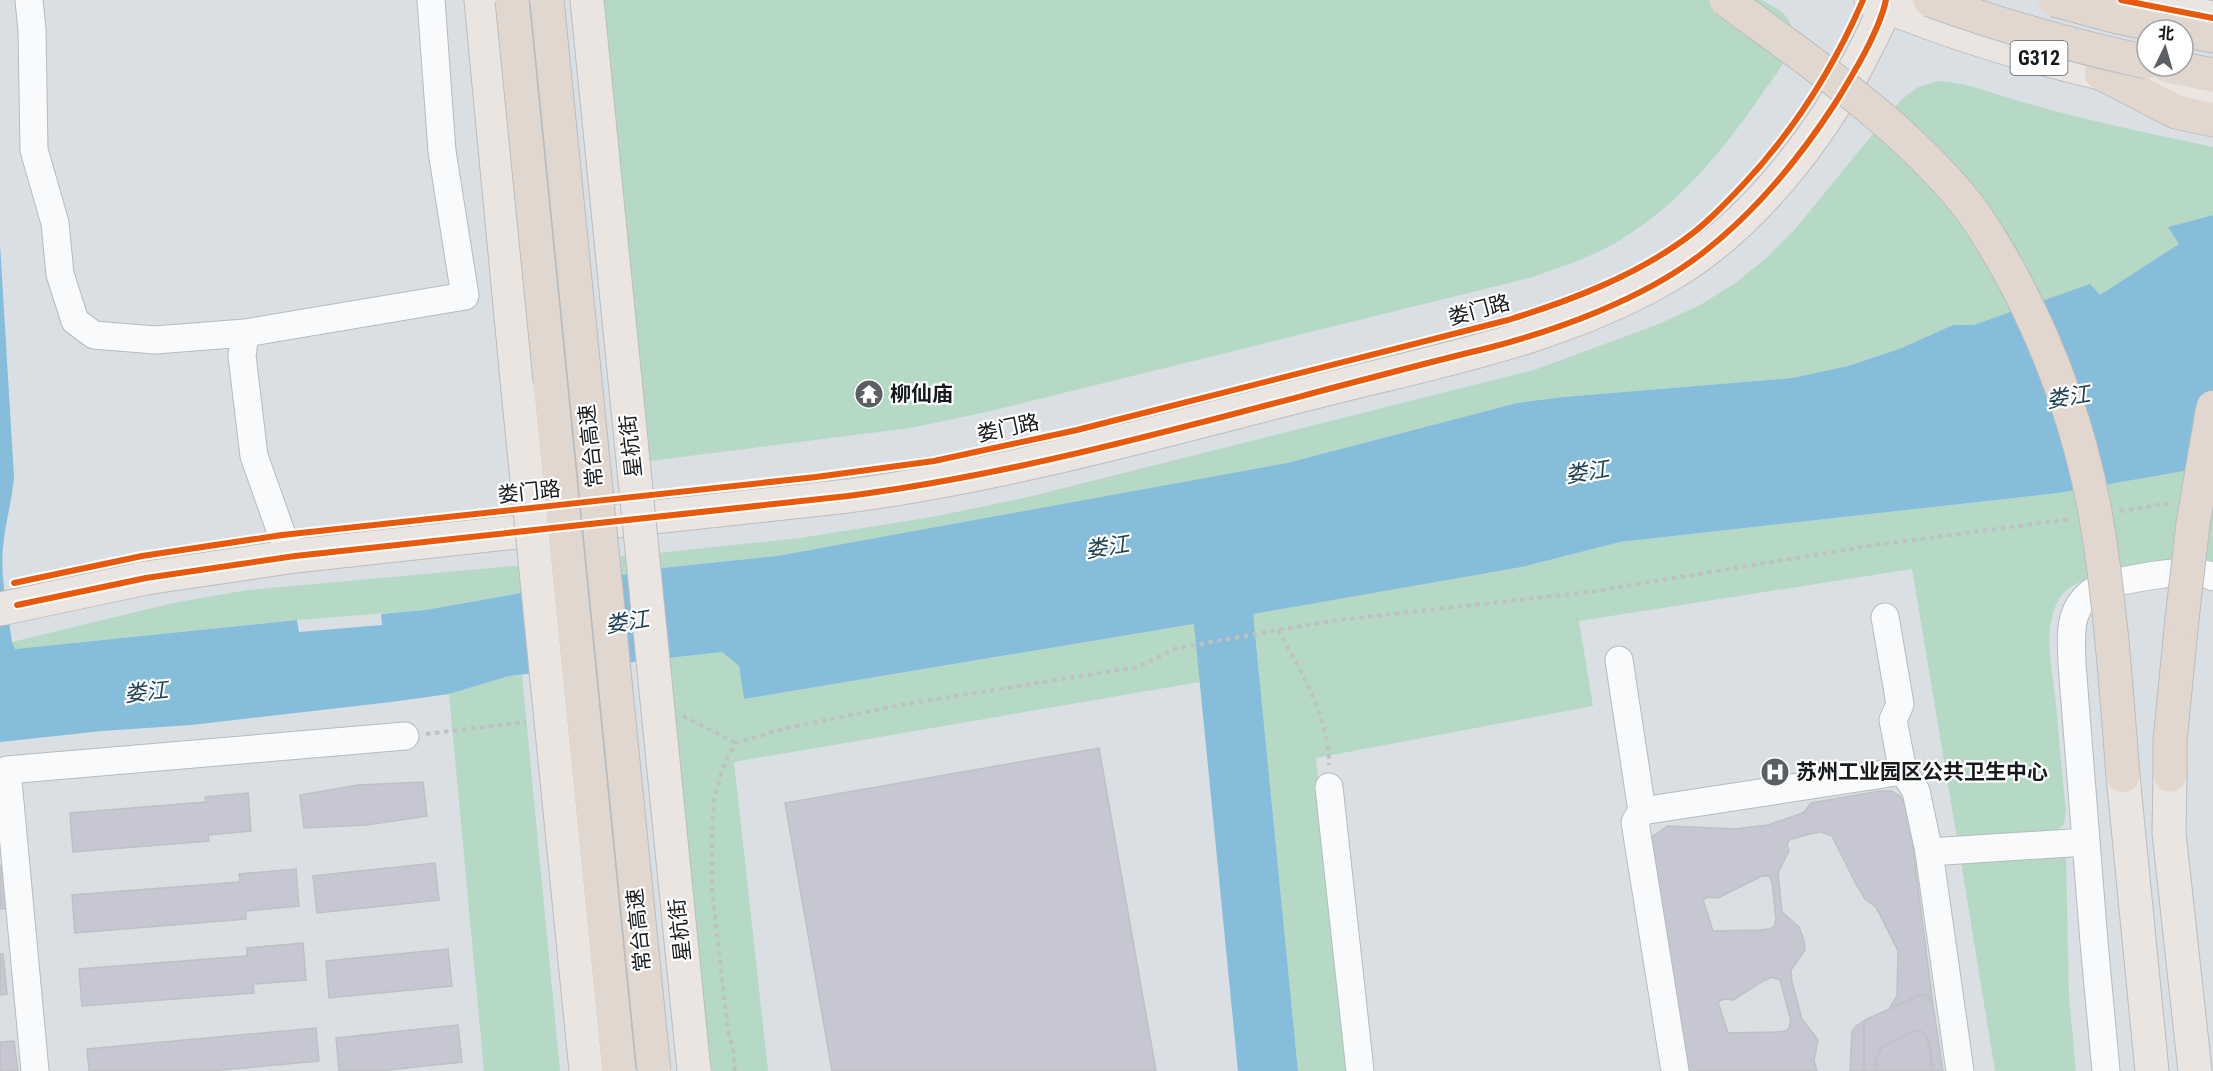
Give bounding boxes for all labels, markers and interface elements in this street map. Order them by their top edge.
north arrow [2135,18,2195,78]
text: 北 [2157,23,2175,44]
road number: G312 [2010,41,2068,75]
street label: 娄门路 [1445,290,1513,330]
temple icon: 柳仙庙 [853,378,885,410]
water label: 娄江 [2044,381,2094,413]
place label: 柳仙庙 [890,382,953,406]
street label: 常台高速 [575,403,607,489]
street label: 娄门路 [975,410,1041,446]
street label: 星杭街 [616,413,646,479]
water label: 娄江 [1563,456,1613,488]
street label: 娄门路 [496,477,562,507]
water label: 娄江 [1083,531,1133,563]
water label: 娄江 [603,606,653,638]
water label: 娄江 [123,677,171,707]
hospital icon: 苏州工业园区公共卫生中心 [1759,756,1791,788]
place label: 苏州工业园区公共卫生中心 [1796,760,2048,784]
street label: 常台高速 [623,887,655,973]
street label: 星杭街 [665,897,695,963]

